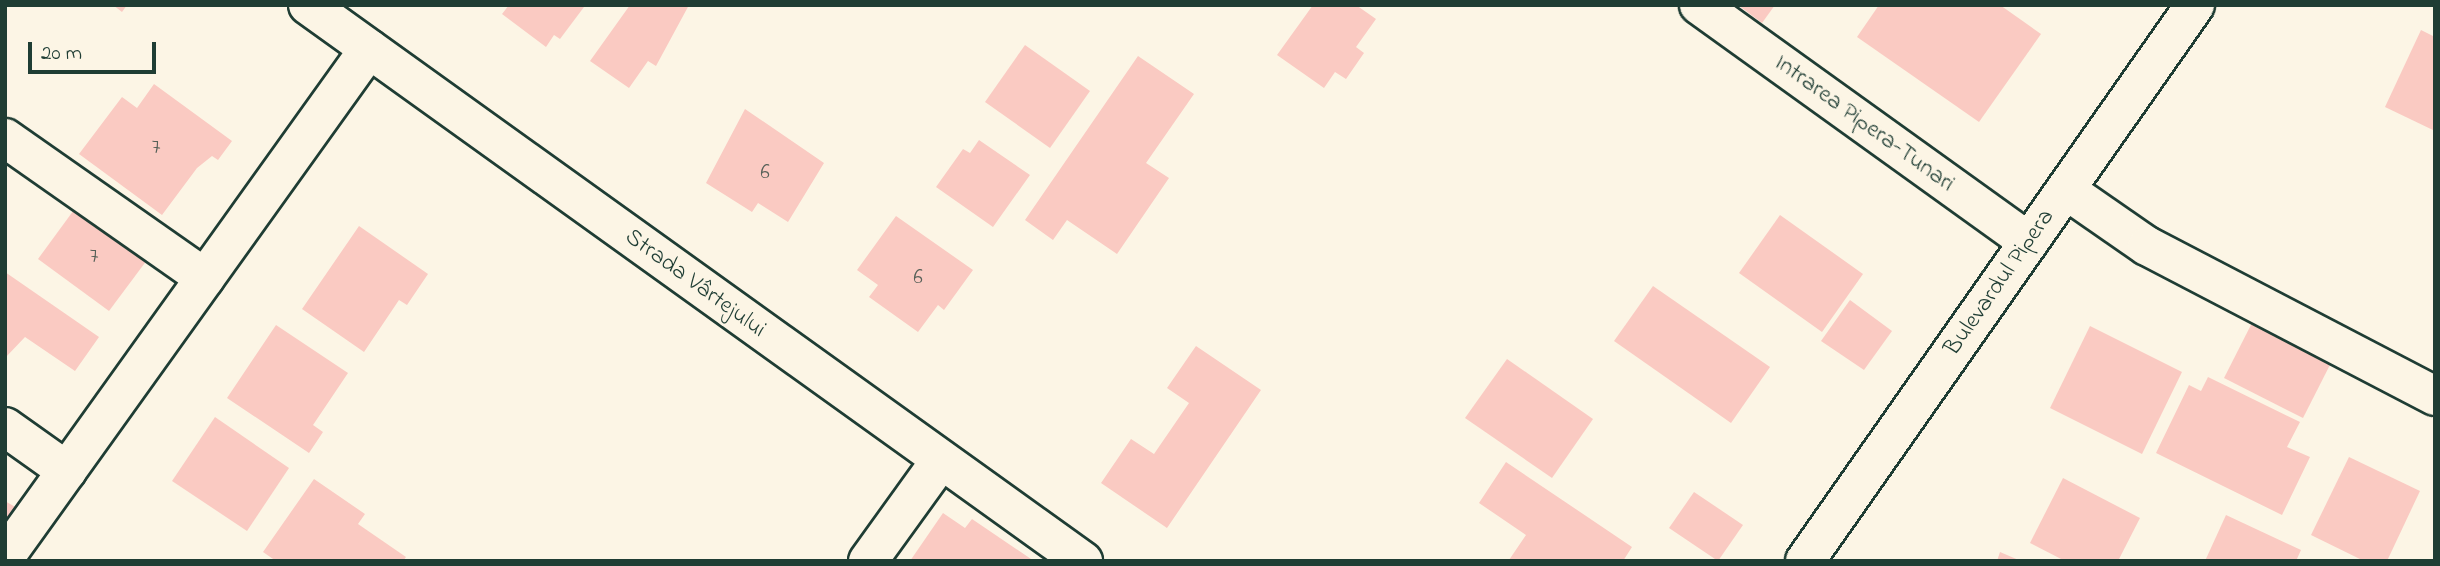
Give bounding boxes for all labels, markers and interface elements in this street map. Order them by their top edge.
scale bar [32,28,159,72]
text: 20 m [41,39,82,69]
street label: Intrarea Pipera-Tunari [1768,49,1960,199]
house number: 7 [152,135,160,161]
house number: 6 [760,160,770,186]
street label: Bulevardul Pipera [1939,204,2061,362]
street label: Strada Vârtejului [619,223,771,345]
house number: 7 [90,244,98,270]
house number: 6 [913,265,923,291]

